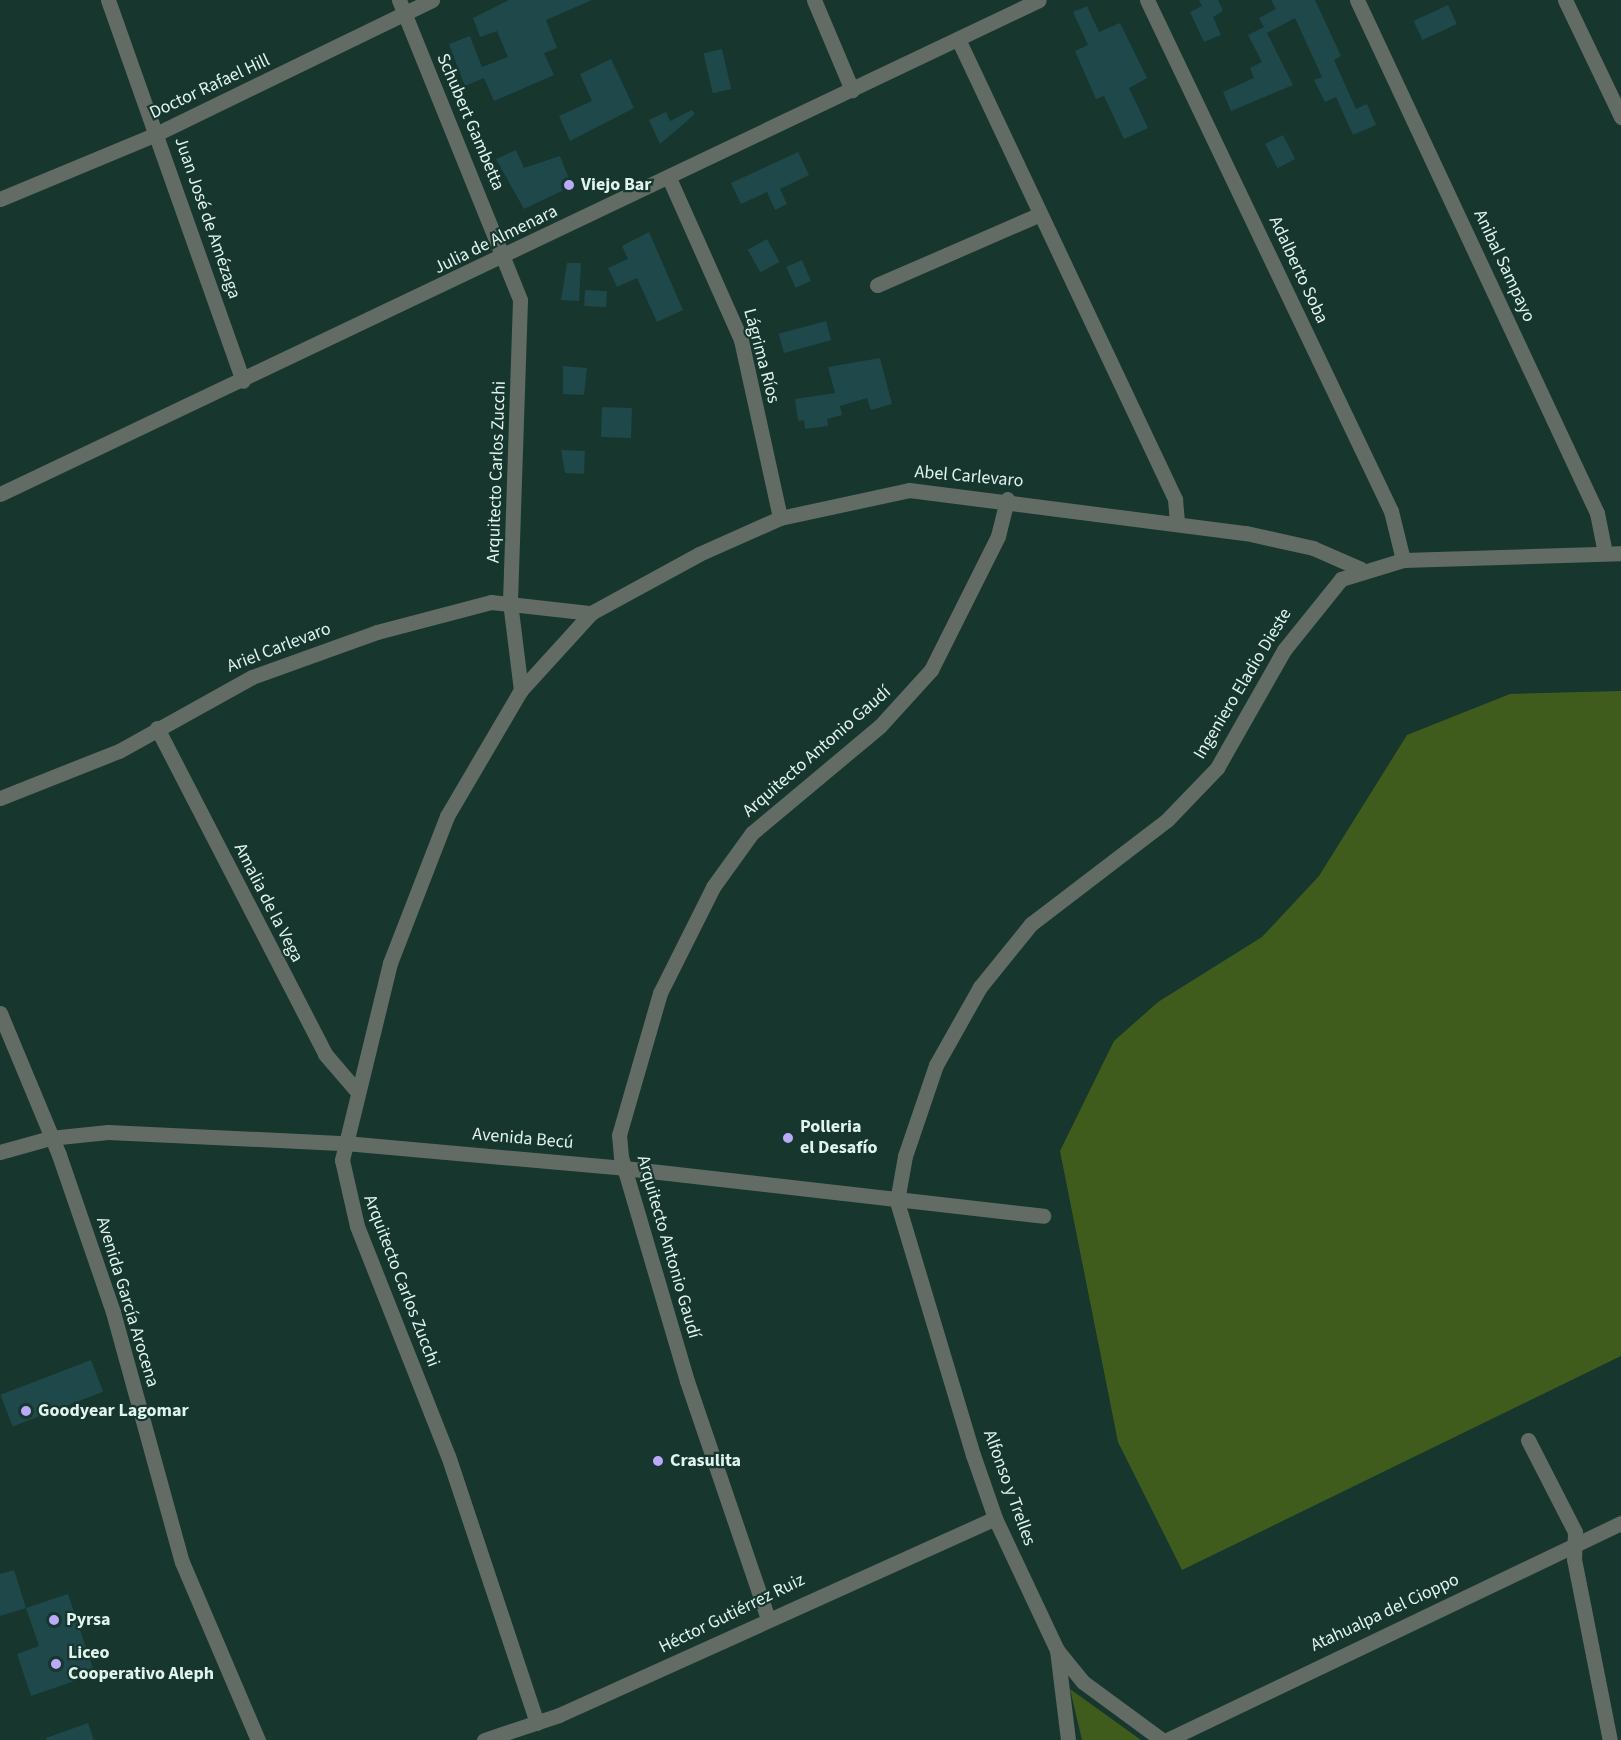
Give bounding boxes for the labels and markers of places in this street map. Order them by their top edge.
place label: Viejo Bar [581,174,651,196]
marker: Viejo Bar [562,178,576,192]
place label: Polleria el Desafío [800,1117,877,1160]
marker: Polleria el Desafío [781,1131,795,1145]
place label: Goodyear Lagomar [38,1400,189,1422]
marker: Goodyear Lagomar [19,1404,33,1418]
place label: Crasulita [670,1450,741,1472]
marker: Crasulita [651,1454,665,1468]
place label: Pyrsa [66,1609,111,1631]
marker: Pyrsa [47,1613,61,1627]
place label: Liceo Cooperativo Aleph [68,1643,214,1686]
marker: Liceo Cooperativo Aleph [49,1657,63,1671]

